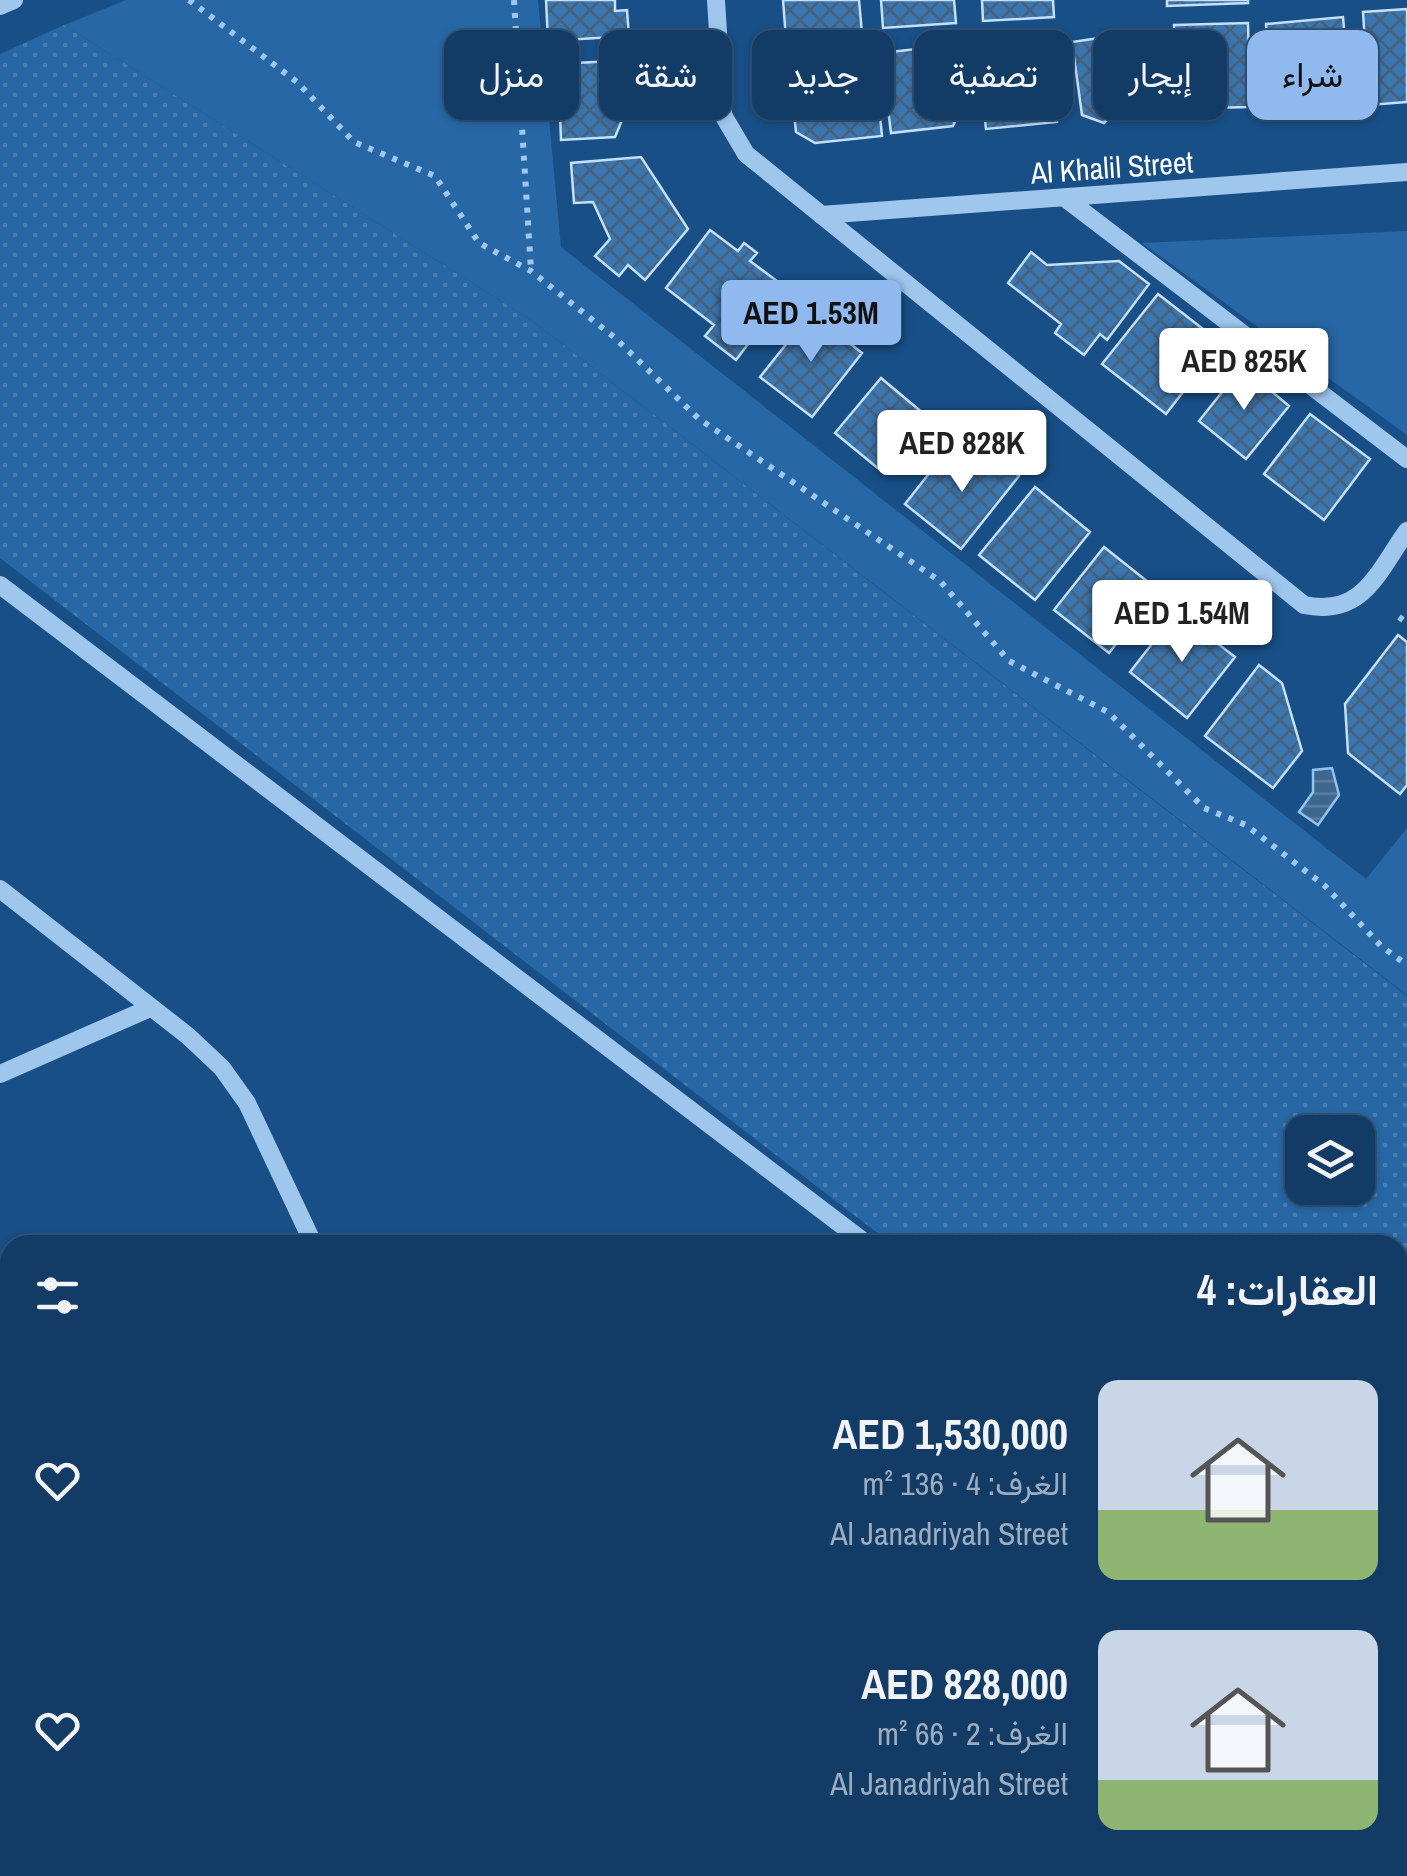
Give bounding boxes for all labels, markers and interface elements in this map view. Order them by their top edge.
chip: منزل [444,30,579,120]
chip: شقة [599,30,732,120]
chip: جديد [752,30,894,120]
chip: تصفية [914,30,1073,120]
chip: إيجار [1093,30,1227,120]
chip: شراء [1247,30,1378,120]
street label: Al Khalil Street [1028,141,1195,193]
pin: AED 1.53M [697,280,925,365]
text: AED 1.53M [743,291,879,334]
pin: AED 825K [1141,328,1347,413]
text: AED 825K [1181,339,1307,382]
pin: AED 828K [859,410,1065,495]
text: AED 828K [899,421,1025,464]
pin: AED 1.54M [1068,580,1296,665]
text: AED 1.54M [1114,591,1250,634]
map controls [1285,1115,1375,1205]
button: layers [1285,1115,1375,1205]
text: العقارات: 4 [1197,1262,1378,1318]
icon: filters [30,1268,85,1323]
text: AED 1,530,000 [833,1406,1068,1462]
icon: home [1178,1420,1298,1540]
icon: heart [30,1453,85,1508]
text: الغرف: 4 · 136 m² [862,1462,1068,1505]
text: Al Janadriyah Street [830,1512,1068,1555]
text: AED 828,000 [861,1656,1068,1712]
icon: home [1178,1670,1298,1790]
icon: heart [30,1703,85,1758]
text: الغرف: 2 · 66 m² [877,1712,1068,1755]
text: Al Janadriyah Street [830,1762,1068,1805]

